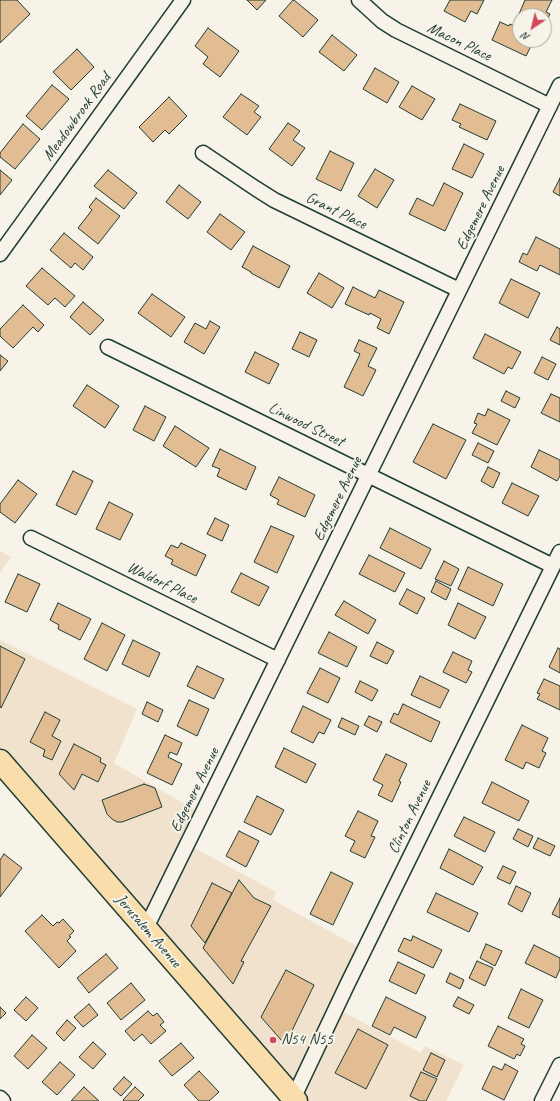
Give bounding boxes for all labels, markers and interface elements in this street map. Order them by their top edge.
north arrow [512,8,552,48]
street label: Macon Place [424,18,494,66]
text: N [519,29,532,45]
street label: Meadowbrook Road [39,69,115,165]
street label: Edgemere Avenue [452,163,510,253]
street label: Grant Place [303,188,369,234]
street label: Linwood Street [265,398,347,452]
street label: Edgemere Avenue [309,454,367,544]
street label: Waldorf Place [124,558,200,608]
street label: Edgemere Avenue [166,745,224,835]
street label: Clinton Avenue [384,777,436,857]
street label: Jerusalem Avenue [111,890,185,972]
place label: N54 N55 [281,1030,333,1050]
marker: N54 N55 [268,1035,278,1045]

